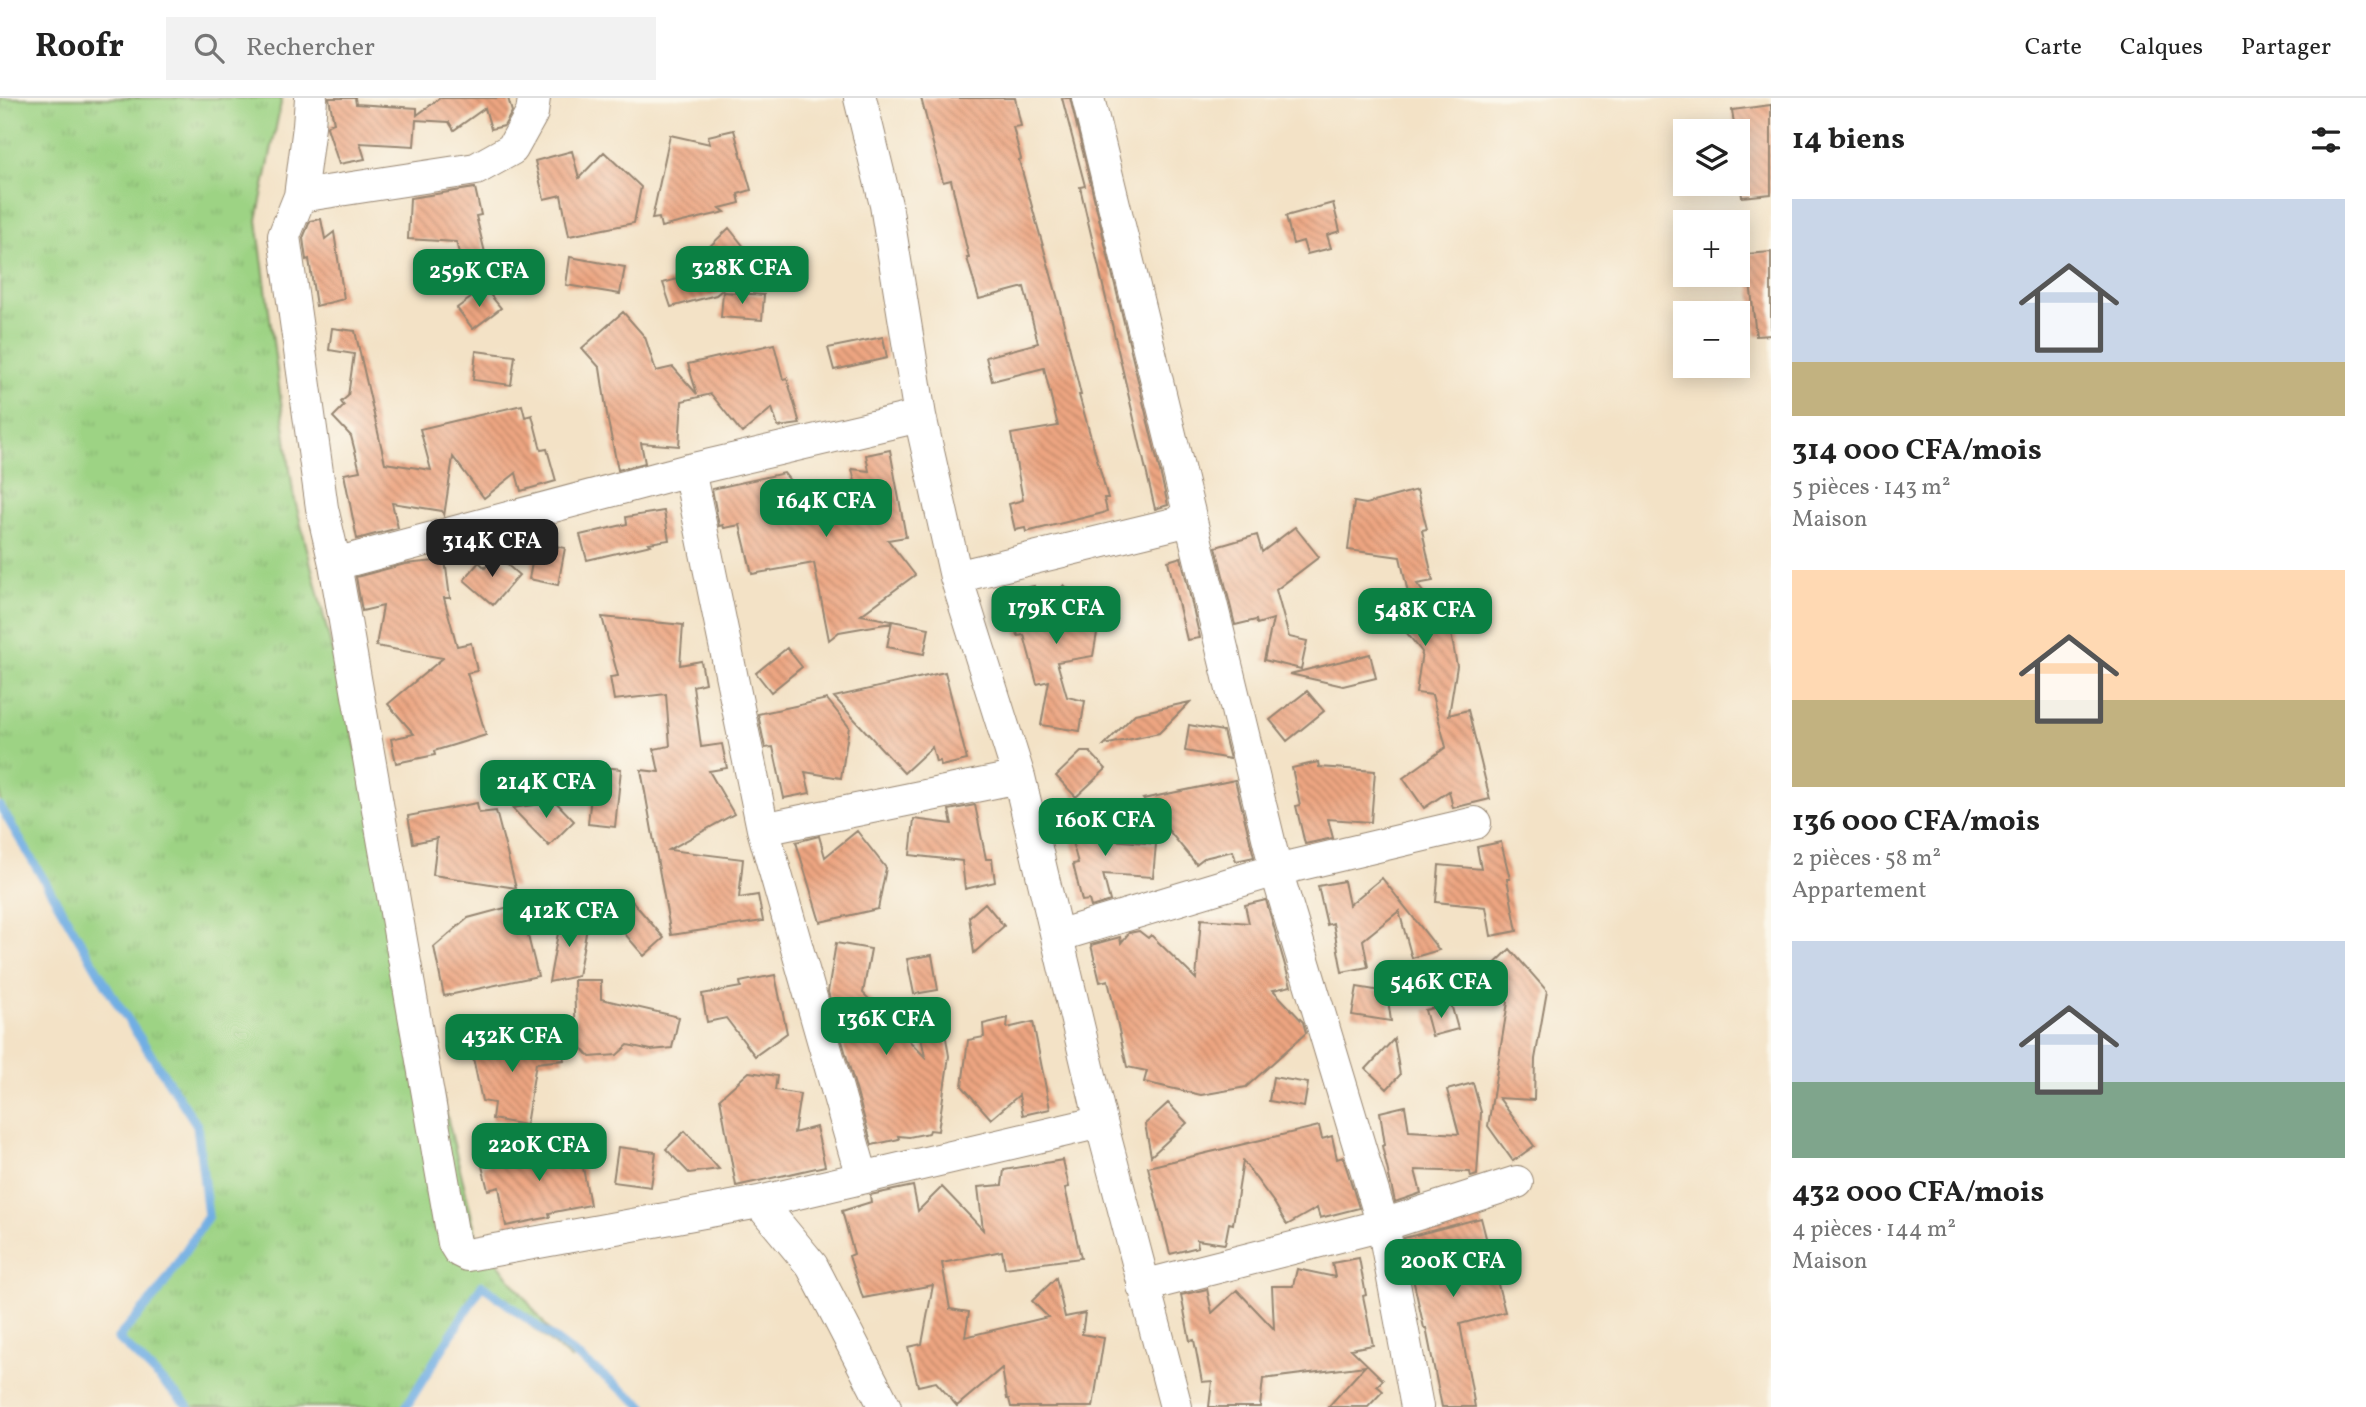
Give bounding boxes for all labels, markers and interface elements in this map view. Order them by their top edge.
search box [166,17,656,80]
text: Roofr [35,25,124,71]
icon: search [190,29,228,67]
text: Rechercher [246,30,375,66]
text: Carte [2025,31,2082,65]
text: Calques [2120,31,2203,65]
text: Partager [2241,31,2331,65]
map controls [1673,119,1750,378]
button: layers [1673,119,1750,196]
text: 14 biens [1792,119,1905,161]
icon: filters [2307,121,2345,159]
button: + [1673,210,1750,287]
icon: home [2006,245,2132,371]
pin: 328K CFA [670,246,814,306]
pin: 259K CFA [407,250,551,309]
text: 328K CFA [692,253,792,285]
text: 259K CFA [429,256,529,288]
button: − [1673,301,1750,378]
text: 314 000 CFA/mois [1792,430,2042,472]
text: 5 pièces · 143 m² [1792,472,1950,504]
pin: 164K CFA [754,480,898,539]
text: 164K CFA [776,486,876,518]
text: Maison [1792,504,1868,536]
pin: 314K CFA [420,519,564,579]
text: 314K CFA [442,526,542,558]
pin: 179K CFA [984,587,1128,646]
pin: 548K CFA [1353,588,1497,648]
text: 179K CFA [1007,593,1105,625]
text: 548K CFA [1374,595,1476,627]
icon: home [2006,616,2132,742]
pin: 214K CFA [474,760,618,820]
text: 214K CFA [496,767,596,799]
pin: 160K CFA [1033,798,1177,858]
text: 136 000 CFA/mois [1792,801,2040,843]
text: 160K CFA [1055,805,1155,837]
text: 2 pièces · 58 m² [1792,843,1941,875]
text: Appartement [1792,875,1927,907]
pin: 412K CFA [497,890,641,949]
text: 412K CFA [519,896,619,928]
pin: 546K CFA [1369,960,1513,1020]
text: 546K CFA [1390,967,1492,999]
icon: home [2006,987,2132,1113]
pin: 136K CFA [814,998,958,1057]
text: 136K CFA [837,1004,935,1036]
pin: 432K CFA [440,1014,584,1074]
text: 432K CFA [461,1021,563,1053]
pin: 220K CFA [467,1124,611,1183]
text: 220K CFA [488,1130,590,1162]
text: 432 000 CFA/mois [1792,1172,2044,1214]
text: 4 pièces · 144 m² [1792,1214,1956,1246]
pin: 200K CFA [1381,1240,1525,1299]
text: 200K CFA [1401,1246,1506,1278]
text: Maison [1792,1246,1868,1278]

